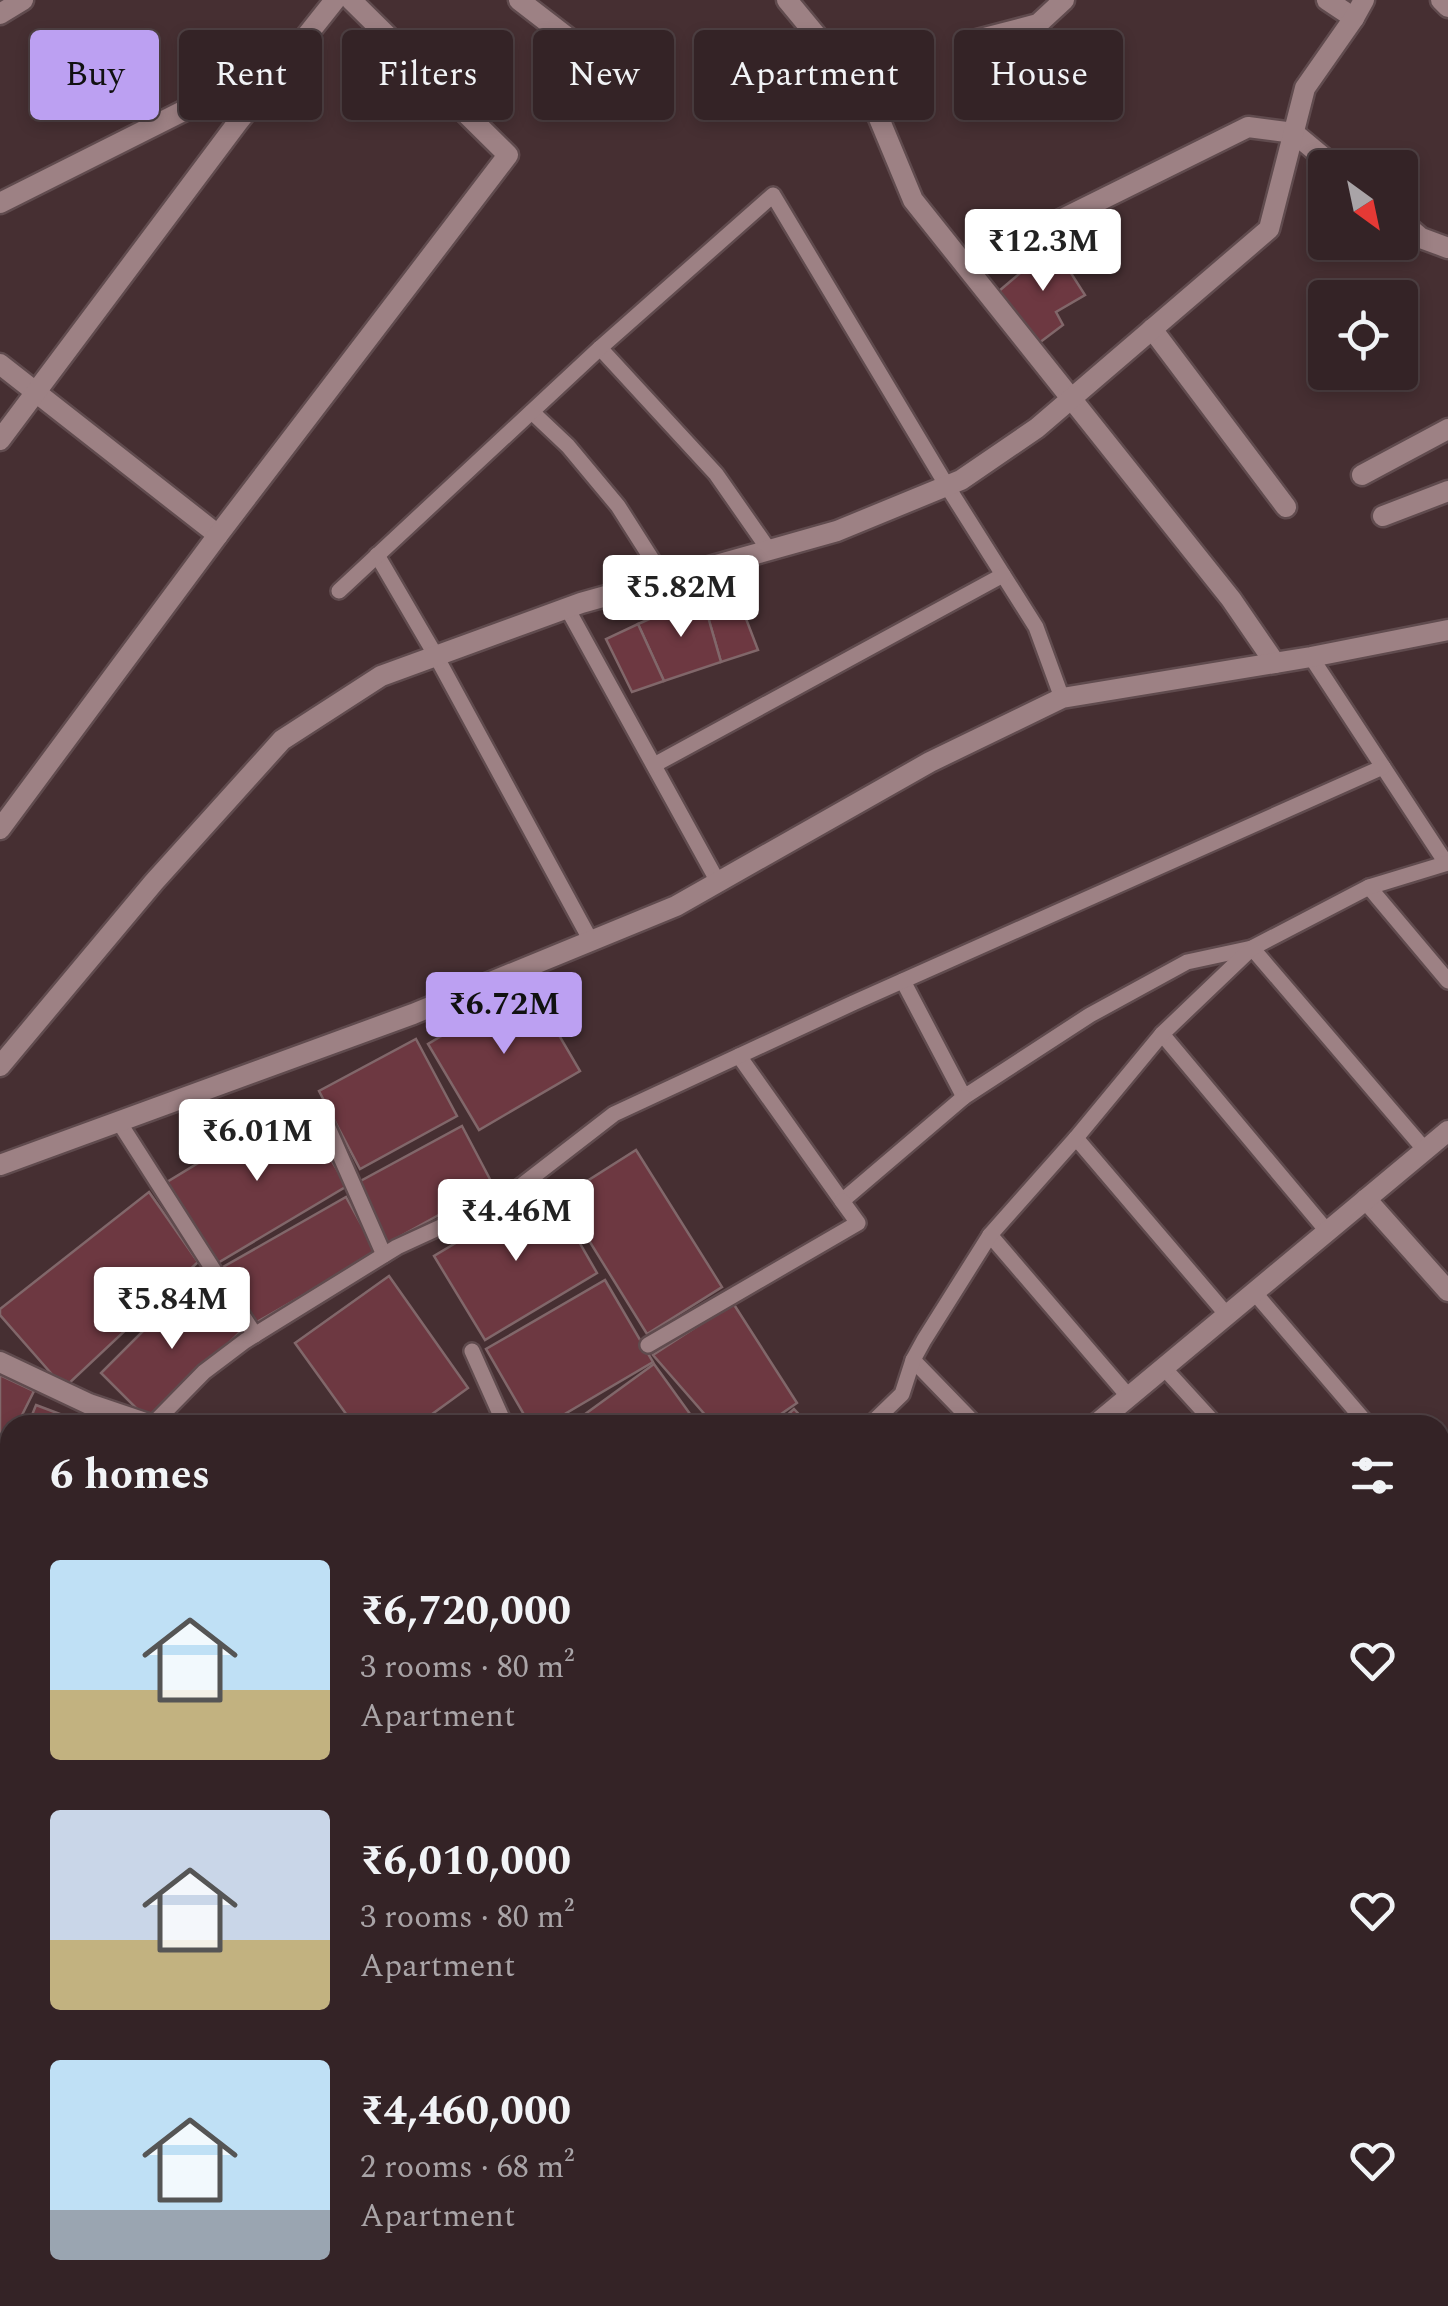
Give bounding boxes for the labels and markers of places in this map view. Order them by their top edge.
pin: ₹12.3M [962,209,1124,294]
pin: ₹5.82M [600,555,762,640]
pin: ₹6.72M [423,972,585,1057]
pin: ₹6.01M [176,1099,338,1184]
pin: ₹4.46M [435,1179,597,1264]
pin: ₹5.84M [91,1267,253,1352]

